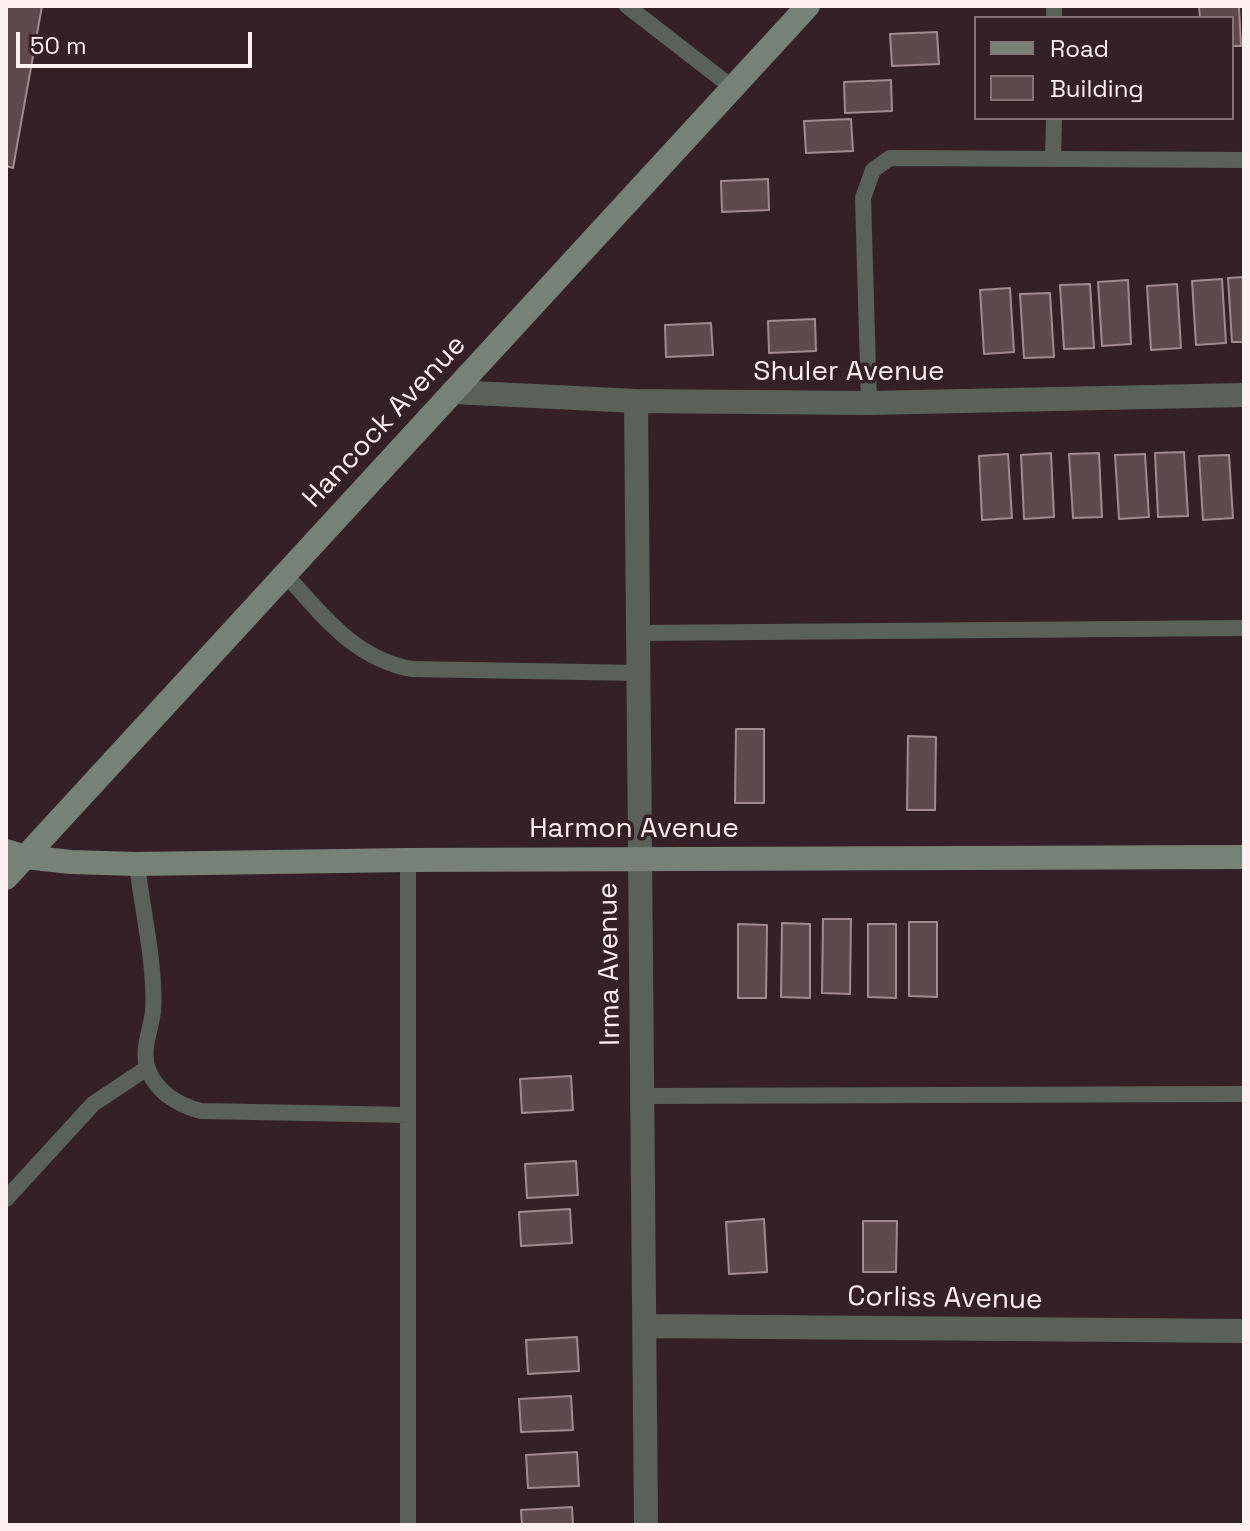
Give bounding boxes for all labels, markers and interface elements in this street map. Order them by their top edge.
scale bar [20,16,256,66]
legend [974,16,1234,120]
text: 50 m [30,30,87,61]
text: Road [1050,33,1109,64]
text: Building [1050,73,1144,104]
street label: Hancock Avenue [296,329,474,515]
street label: Shuler Avenue [753,355,945,389]
street label: Harmon Avenue [529,812,739,846]
street label: Irma Avenue [592,882,628,1046]
street label: Corliss Avenue [847,1280,1043,1318]

